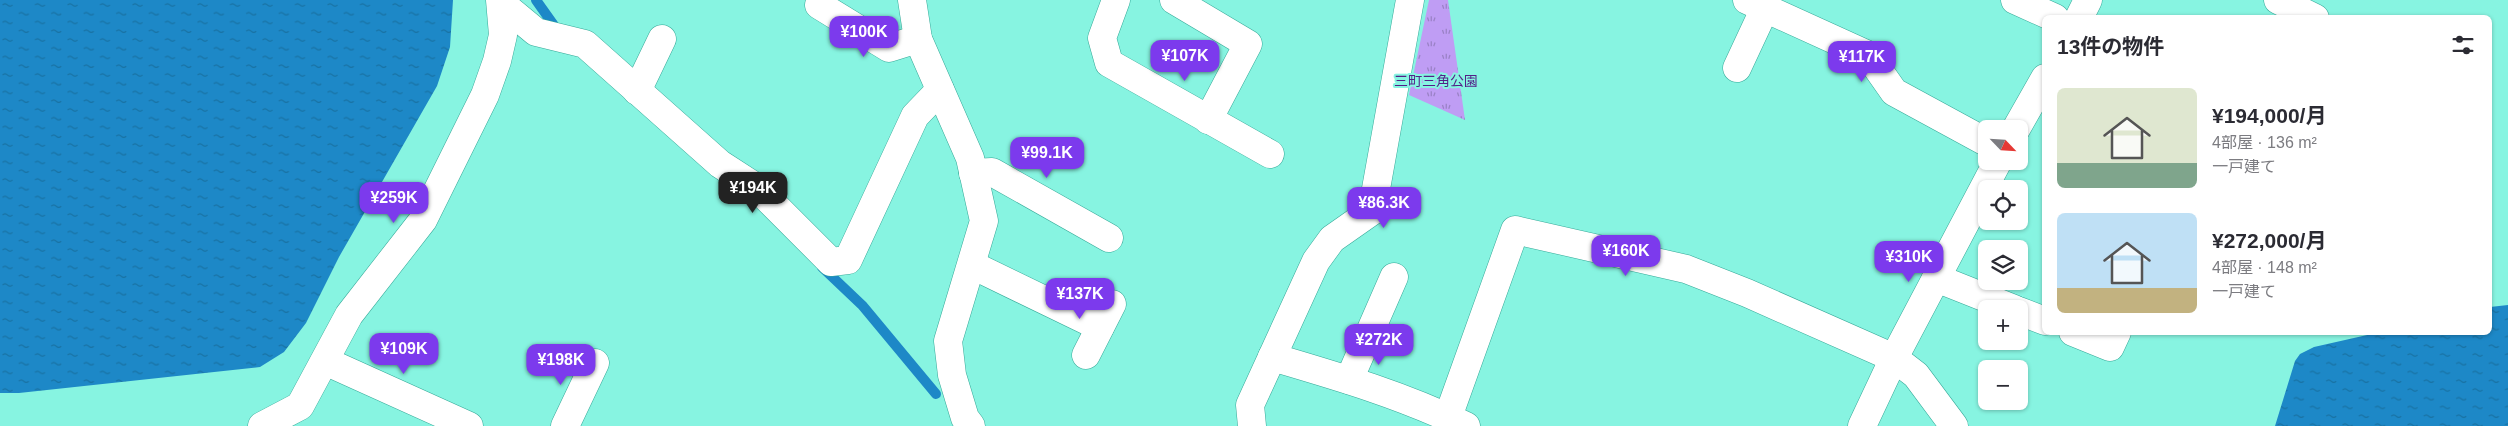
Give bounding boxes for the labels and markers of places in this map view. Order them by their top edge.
pin: ¥100K [829,15,899,58]
pin: ¥107K [1150,39,1220,82]
pin: ¥117K [1827,41,1897,83]
pin: ¥99.1K [1006,136,1088,179]
pin: ¥194K [718,172,788,214]
pin: ¥259K [359,182,429,224]
pin: ¥86.3K [1343,186,1425,229]
pin: ¥160K [1591,234,1661,277]
pin: ¥310K [1874,240,1944,283]
pin: ¥137K [1045,278,1115,320]
pin: ¥272K [1344,324,1414,366]
pin: ¥109K [369,332,439,375]
pin: ¥198K [526,344,596,386]

